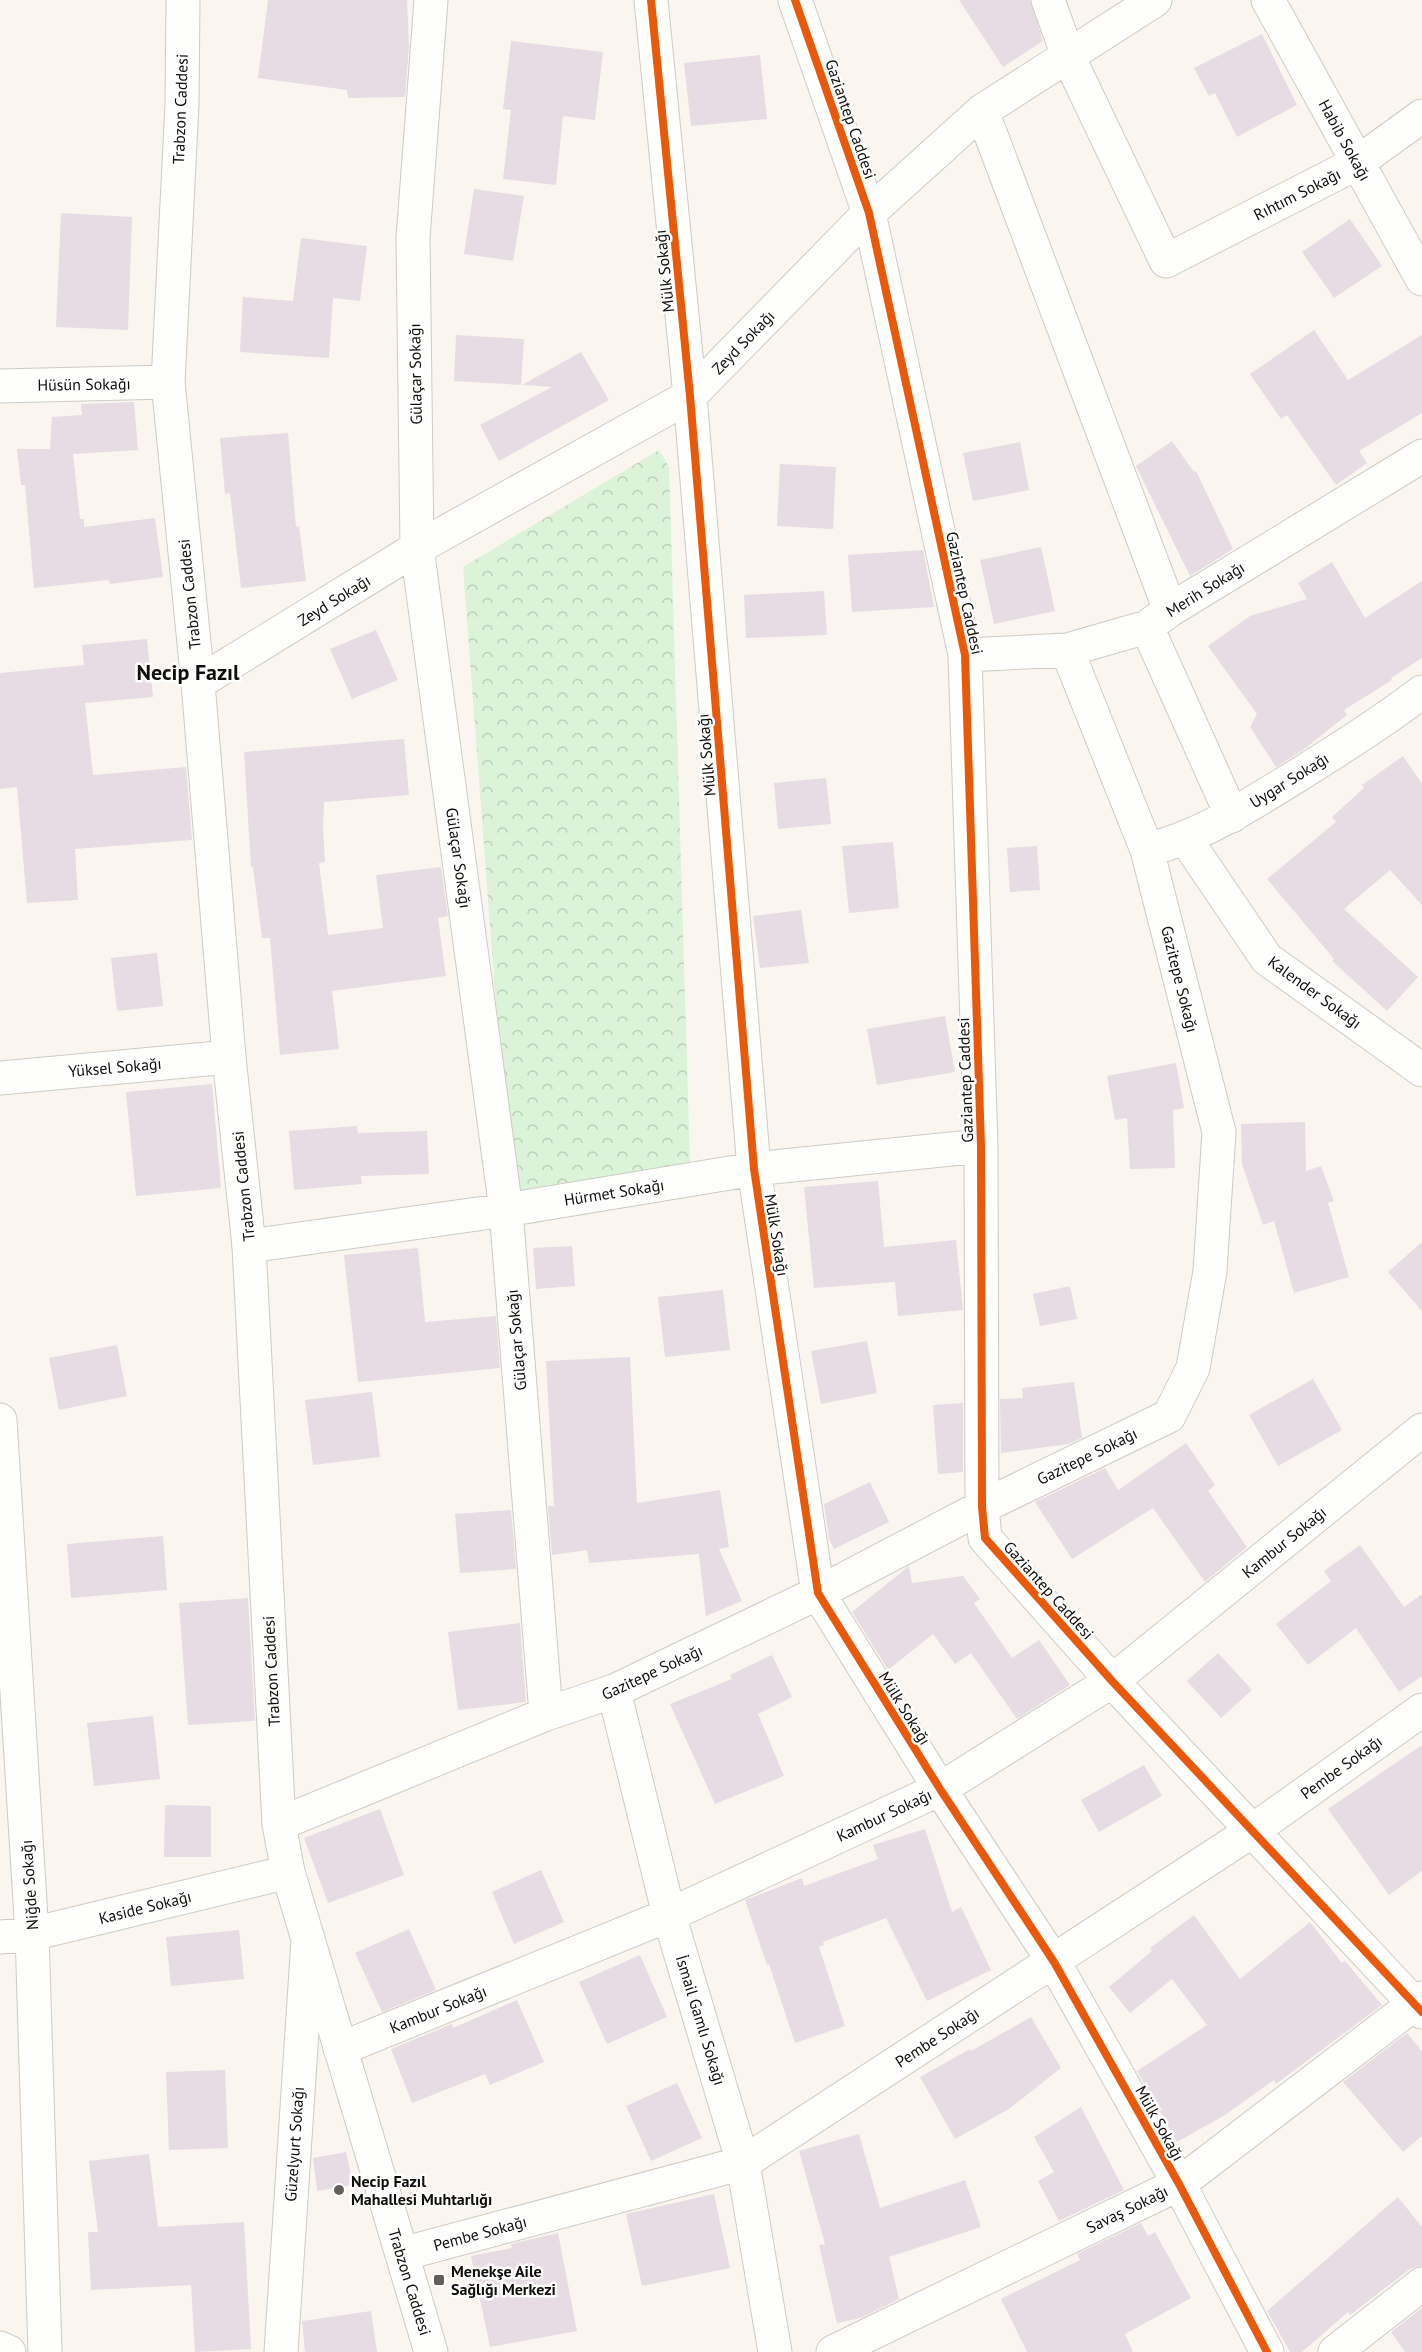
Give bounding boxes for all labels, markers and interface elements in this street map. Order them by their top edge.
street label: Trabzon Caddesi [168,53,192,165]
street label: Gaziantep Caddesi [821,56,881,182]
street label: Habib Sokağı [1314,96,1376,184]
street label: Rıhtım Sokağı [1250,164,1344,224]
street label: Mülk Sokağı [650,229,678,313]
street label: Zeyd Sokağı [707,306,779,378]
street label: Gülaçar Sokağı [404,323,426,425]
street label: Hüsün Sokağı [37,373,131,395]
street label: Gaziantep Caddesi [942,530,988,656]
street label: Trabzon Caddesi [173,538,205,650]
street label: Merih Sokağı [1162,557,1248,621]
street label: Zeyd Sokağı [294,570,374,630]
district label: Necip Fazıl [137,658,240,686]
street label: Mülk Sokağı [692,713,720,797]
street label: Uygar Sokağı [1246,748,1332,812]
street label: Gülaçar Sokağı [442,806,476,910]
street label: Gazitepe Sokağı [1157,924,1203,1034]
street label: Kalender Sokağı [1264,951,1366,1033]
street label: Gaziantep Caddesi [953,1017,977,1143]
street label: Yüksel Sokağı [68,1053,162,1081]
street label: Trabzon Caddesi [227,1130,259,1242]
street label: Hürmet Sokağı [562,1174,666,1210]
street label: Mülk Sokağı [761,1192,793,1278]
street label: Gülaçar Sokağı [502,1289,530,1391]
street label: Gazitepe Sokağı [1034,1423,1140,1489]
street label: Kambur Sokağı [1238,1502,1330,1582]
street label: Gaziantep Caddesi [1000,1537,1098,1643]
street label: Trabzon Caddesi [258,1615,284,1727]
street label: Gazitepe Sokağı [598,1640,706,1704]
street label: Mülk Sokağı [875,1668,935,1748]
street label: Pembe Sokağı [1296,1731,1386,1803]
street label: Kambur Sokağı [833,1784,935,1846]
street label: Niğde Sokağı [16,1839,42,1931]
street label: Kaside Sokağı [97,1886,193,1928]
street label: İsmail Gamlı Sokağı [672,1952,730,2088]
street label: Kambur Sokağı [387,1980,489,2038]
street label: Pembe Sokağı [891,2002,983,2072]
street label: Mülk Sokağı [1131,2082,1189,2164]
street label: Güzelyurt Sokağı [280,2086,308,2202]
place label: Necip Fazıl Mahallesi Muhtarlığı [351,2171,492,2209]
street label: Savaş Sokağı [1083,2181,1171,2237]
marker: Necip Fazıl Mahallesi Muhtarlığı [332,2183,346,2197]
street label: Pembe Sokağı [431,2211,529,2255]
street label: Trabzon Caddesi [384,2226,436,2338]
place label: Menekşe Aile Sağlığı Merkezi [451,2261,556,2299]
marker: Menekşe Aile Sağlığı Merkezi [432,2273,446,2287]

